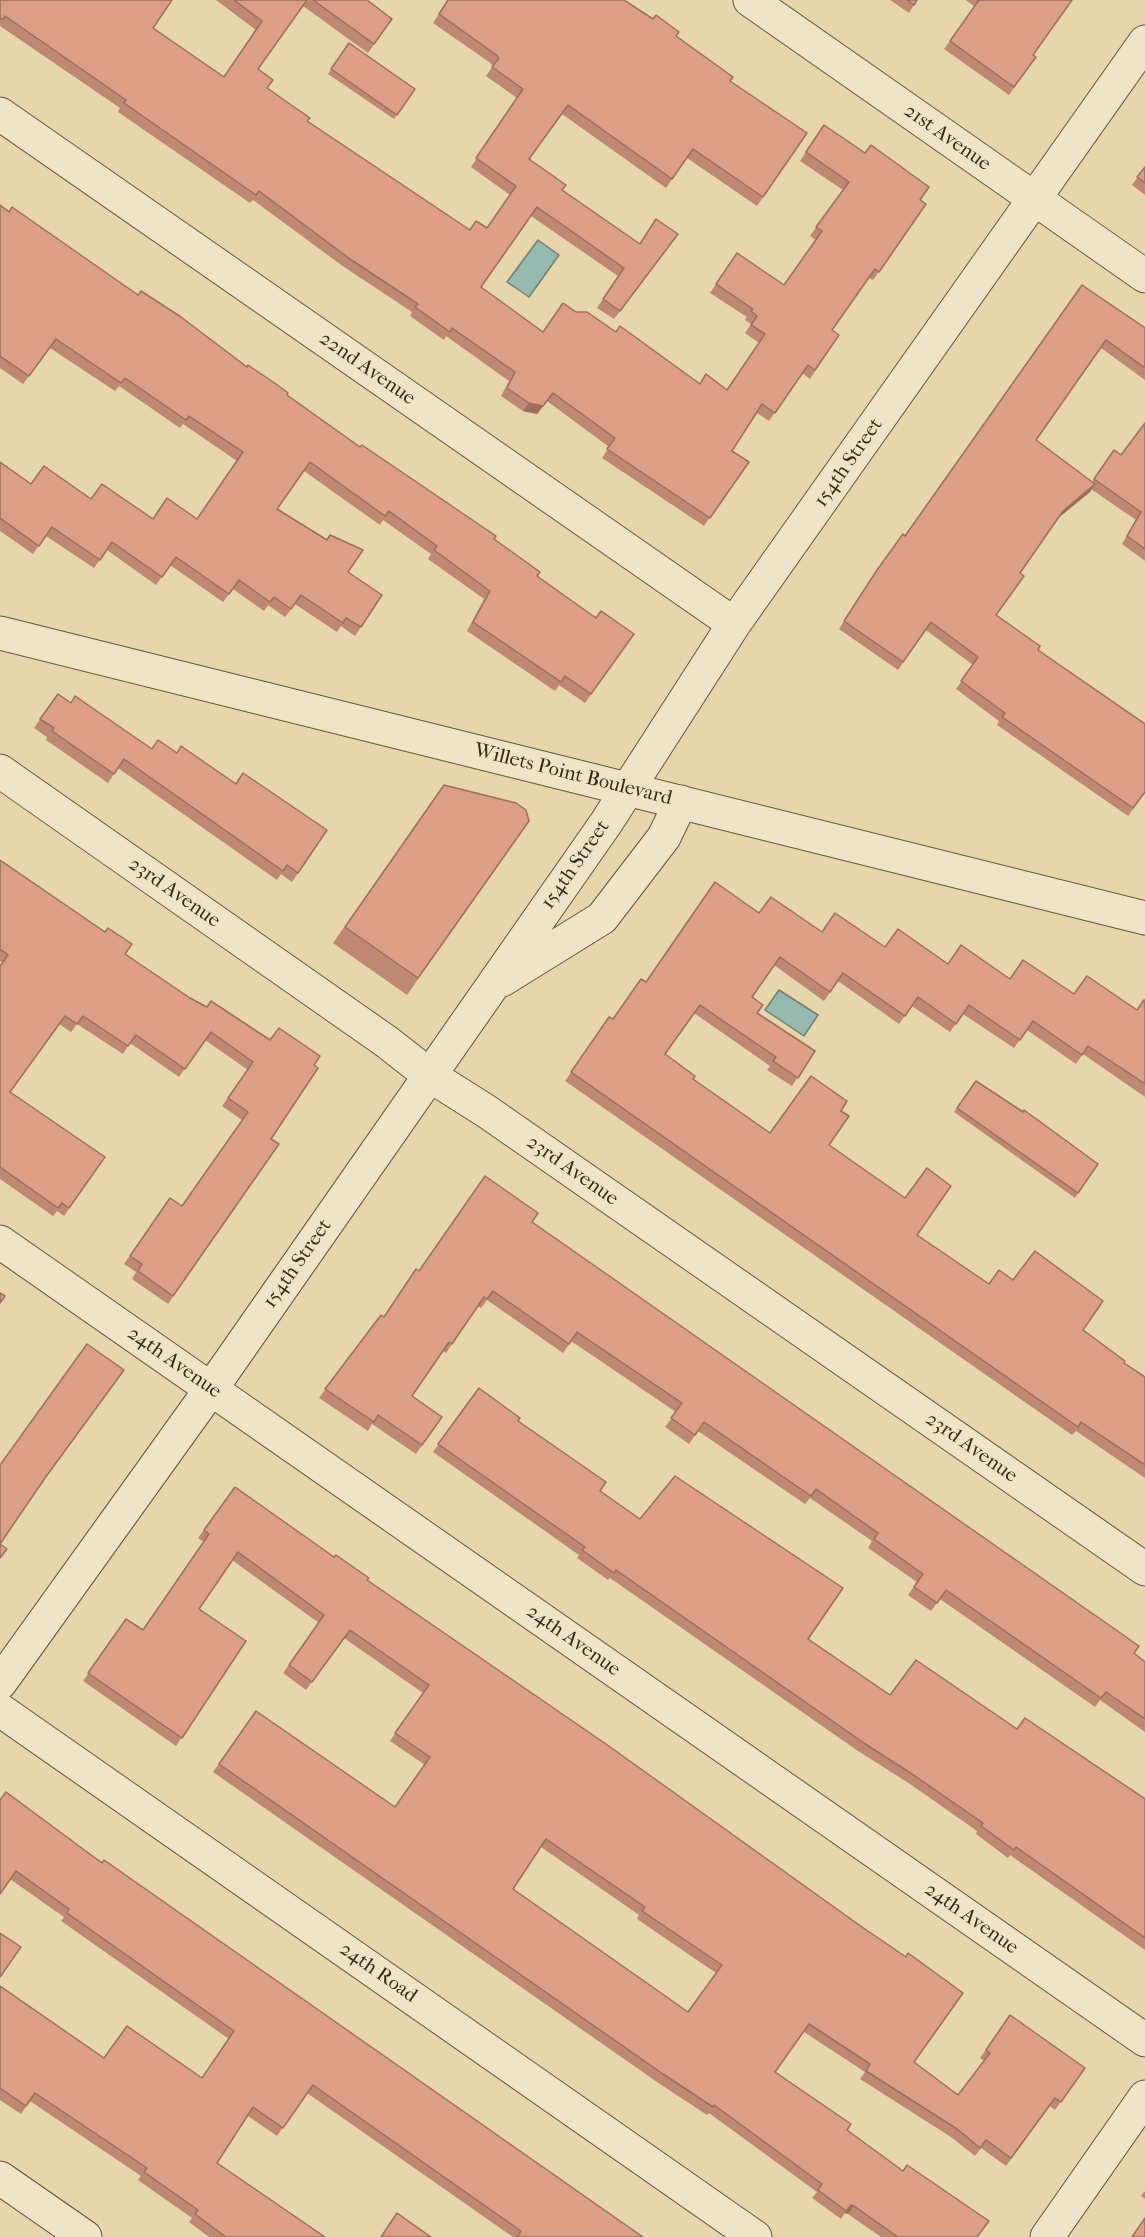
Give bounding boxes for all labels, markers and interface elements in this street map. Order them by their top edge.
street label: 21st Avenue [899,99,995,177]
street label: 22nd Avenue [314,327,420,411]
street label: 154th Street [810,414,888,512]
street label: Willets Point Boulevard [472,739,674,811]
street label: 154th Street [537,816,615,914]
street label: 23rd Avenue [124,853,224,933]
street label: 23rd Avenue [522,1131,622,1211]
street label: 154th Street [259,1215,337,1313]
street label: 24th Avenue [122,1322,226,1404]
street label: 23rd Avenue [921,1408,1021,1488]
street label: 24th Avenue [521,1600,625,1682]
street label: 24th Avenue [919,1878,1023,1960]
street label: 24th Road [335,1938,421,2008]

